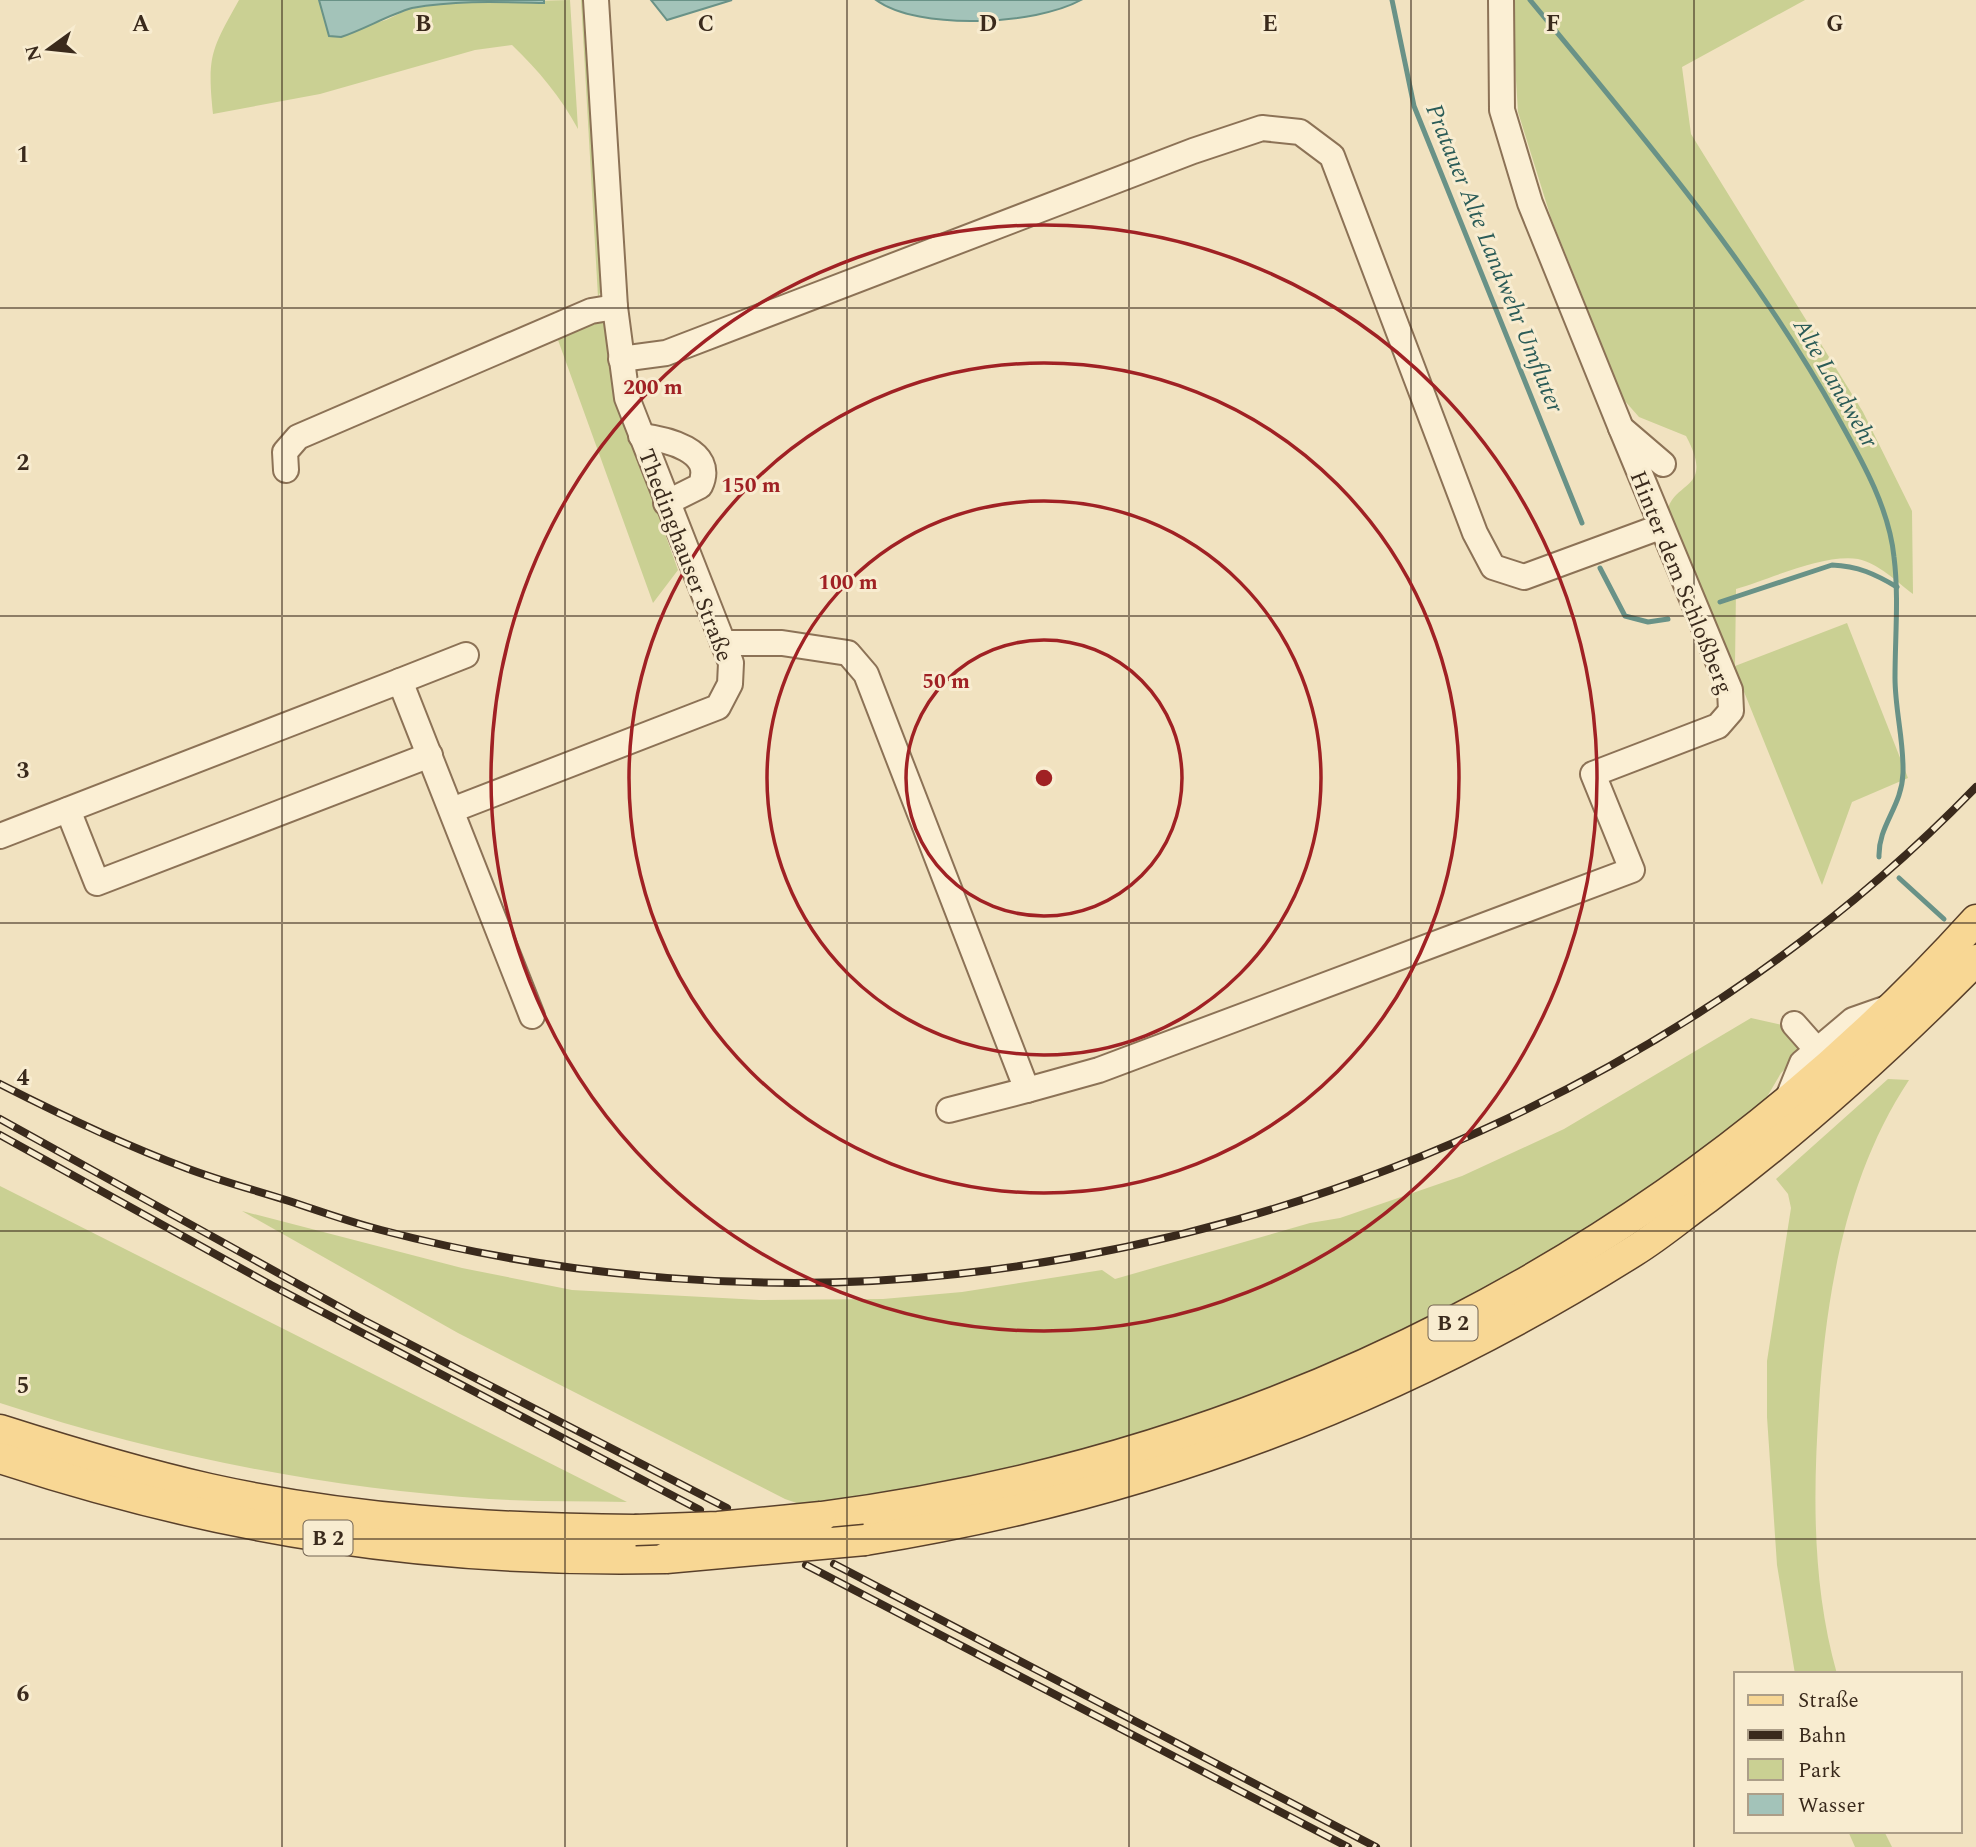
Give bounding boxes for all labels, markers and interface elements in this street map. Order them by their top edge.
text: A [132,7,150,42]
text: B [415,7,431,42]
text: C [698,7,714,42]
text: D [979,7,997,42]
text: E [1262,7,1278,42]
text: F [1546,7,1560,42]
text: G [1826,7,1844,42]
north arrow [14,14,84,84]
text: N [18,42,50,64]
water label: Pratauer Alte Landwehr Umfluter [1415,98,1573,419]
text: 1 [17,138,29,173]
water label: Alte Landwehr [1783,311,1887,456]
text: 200 m [623,372,683,404]
street label: Thedinghauser Straße [628,444,741,667]
text: 2 [17,446,30,481]
street label: Hinter dem Schloßberg [1620,465,1742,700]
text: 150 m [721,470,781,502]
text: 100 m [818,567,878,599]
text: 50 m [922,666,970,698]
text: 3 [17,754,30,789]
centre of rings [1032,766,1056,790]
text: 4 [17,1061,30,1096]
road number: B 2 [1428,1306,1478,1340]
text: 5 [17,1369,29,1404]
road number: B 2 [304,1520,352,1556]
legend [1734,1672,1962,1833]
text: 6 [17,1677,30,1712]
text: Straße [1798,1685,1859,1717]
text: Bahn [1798,1720,1846,1752]
text: Park [1798,1755,1842,1787]
text: Wasser [1798,1790,1865,1822]

